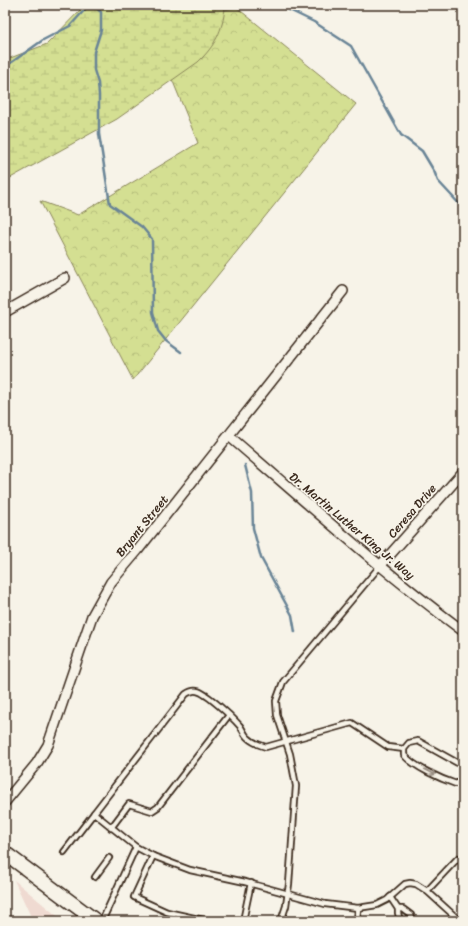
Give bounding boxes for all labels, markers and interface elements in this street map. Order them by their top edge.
street label: Dr. Martin Luther King Jr. Way [284,466,421,586]
street label: Ceresa Drive [382,479,442,543]
street label: Bryant Street [110,490,174,562]
one-way arrow [424,769,436,776]

